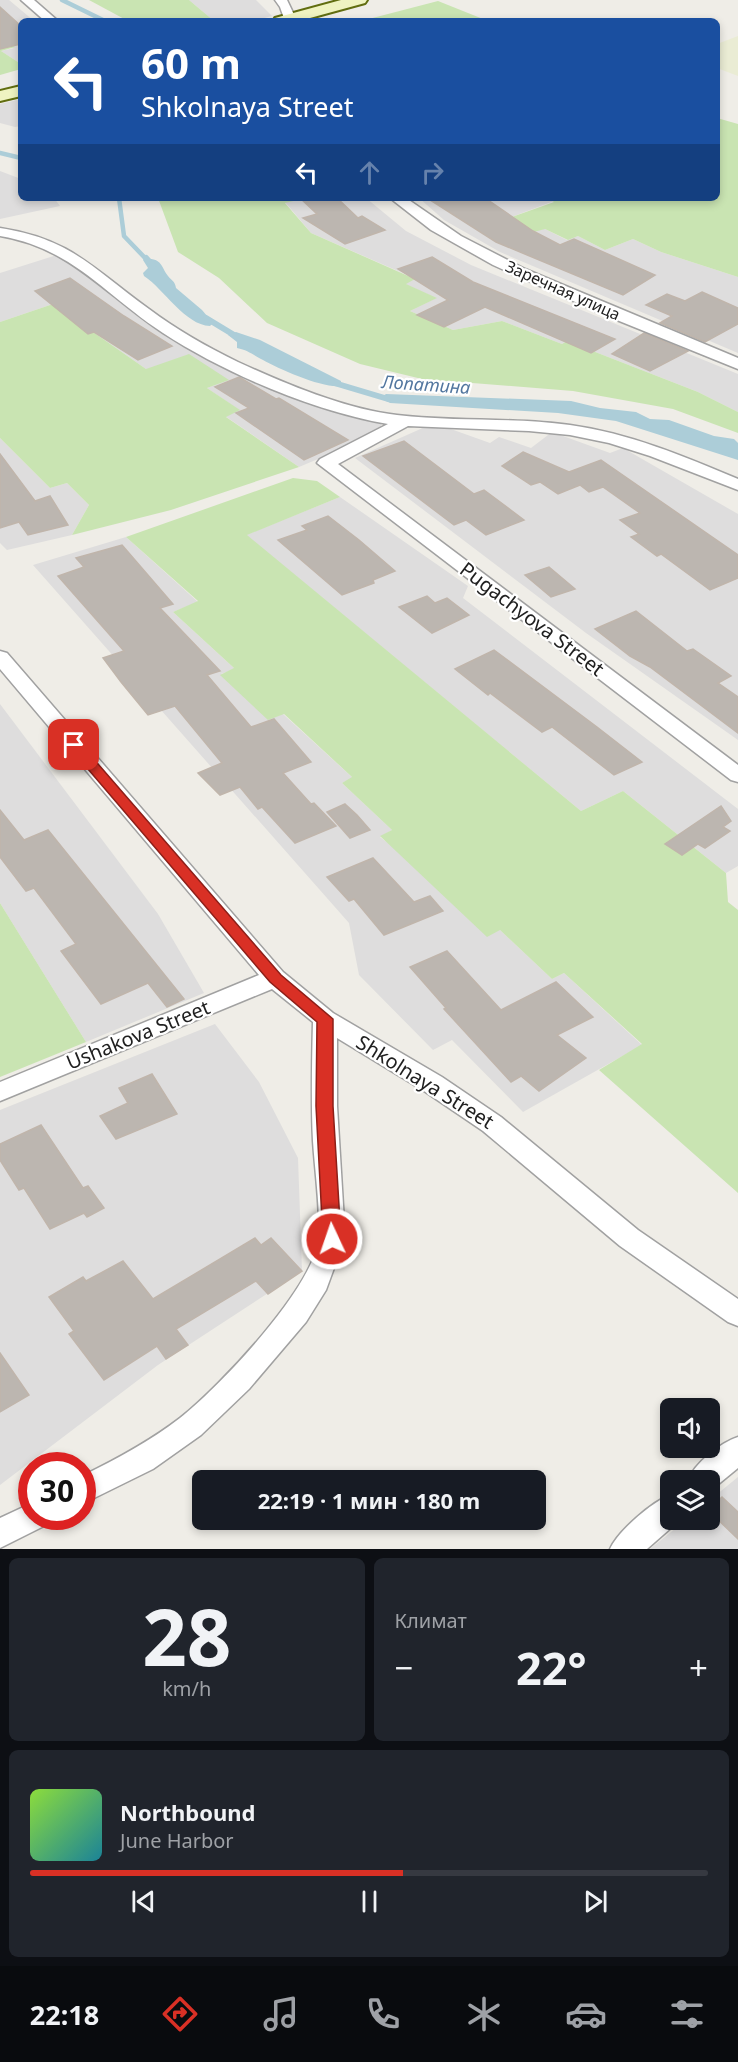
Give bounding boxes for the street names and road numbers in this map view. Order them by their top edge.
street label: Заречная улица [502,255,624,325]
street label: Pugachyova Street [455,555,610,682]
street label: Ushakova Street [62,993,214,1076]
street label: Shkolnaya Street [351,1028,499,1135]

